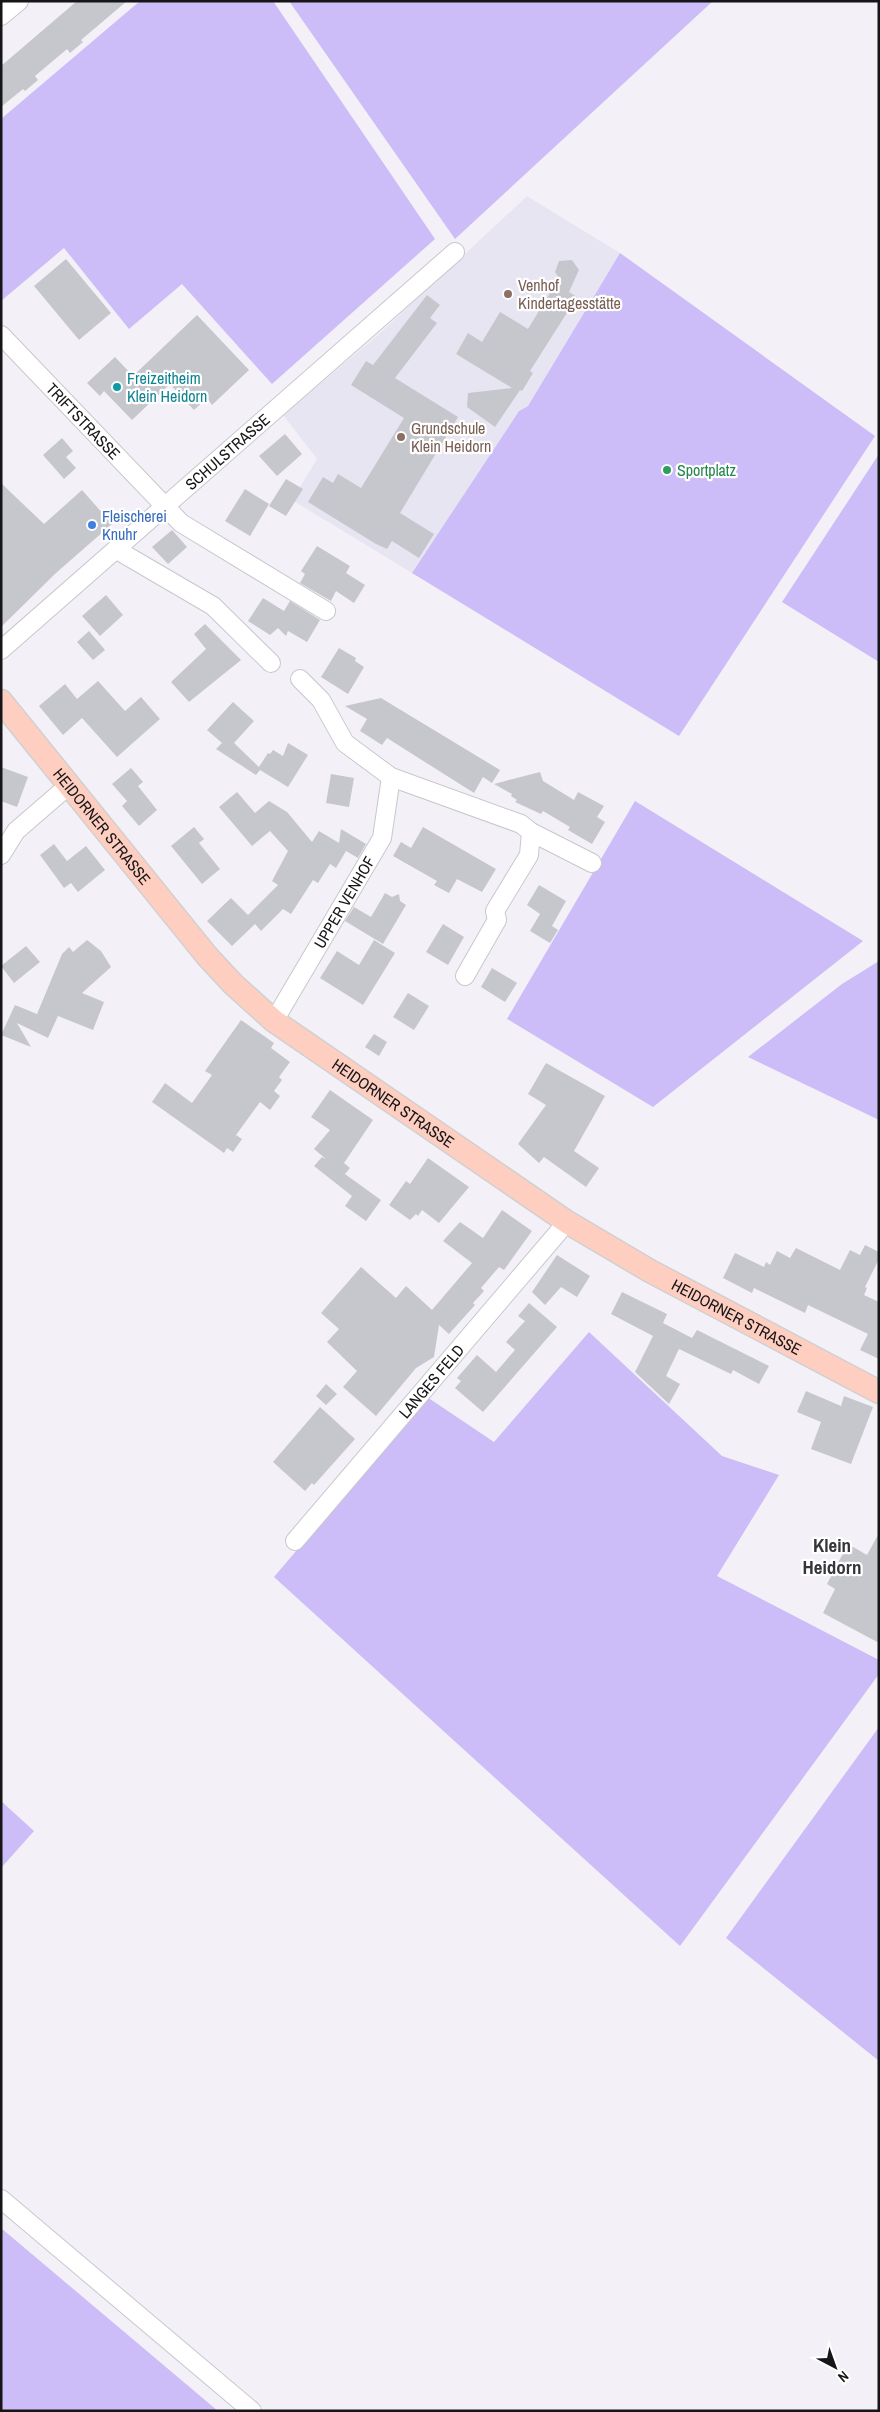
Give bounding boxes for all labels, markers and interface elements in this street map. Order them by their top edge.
place label: Venhof Kindertagesstätte [518,274,621,314]
marker: Venhof Kindertagesstätte [502,288,514,300]
place label: Freizeitheim Klein Heidorn [127,367,207,407]
street label: TRIFTSTRASSE [41,378,125,464]
marker: Freizeitheim Klein Heidorn [111,381,123,393]
street label: SCHULSTRASSE [180,408,274,495]
place label: Grundschule Klein Heidorn [411,417,491,457]
marker: Grundschule Klein Heidorn [395,431,407,443]
place label: Sportplatz [677,459,737,481]
marker: Sportplatz [661,464,673,476]
place label: Fleischerei Knuhr [102,505,167,545]
marker: Fleischerei Knuhr [86,519,98,531]
street label: HEIDORNER STRASSE [48,763,156,889]
street label: UPPER VENHOF [308,852,380,952]
street label: HEIDORNER STRASSE [328,1053,459,1153]
street label: HEIDORNER STRASSE [668,1273,805,1360]
street label: LANGES FELD [394,1340,469,1423]
district label: Klein Heidorn [803,1532,861,1580]
north arrow [810,2342,860,2392]
text: N [834,2367,853,2386]

